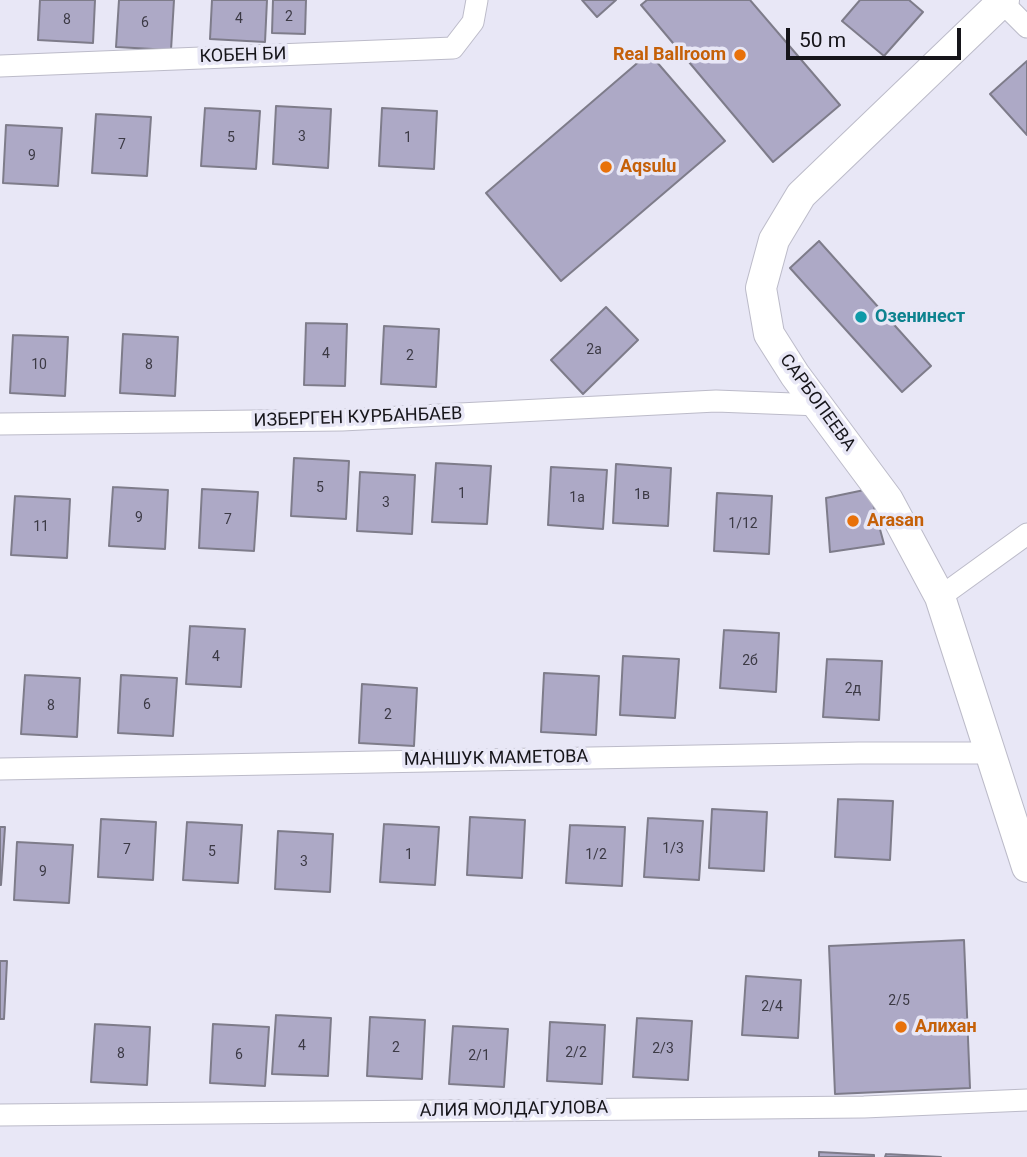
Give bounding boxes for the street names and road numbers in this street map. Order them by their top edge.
street label: КОБЕН БИ [199,44,287,68]
street label: САРБОПЕЕВА [775,350,859,456]
street label: ИЗБЕРГЕН КУРБАНБАЕВ [253,404,463,432]
street label: МАНШУК МАМЕТОВА [404,747,588,771]
street label: АЛИЯ МОЛДАГУЛОВА [420,1098,608,1122]

